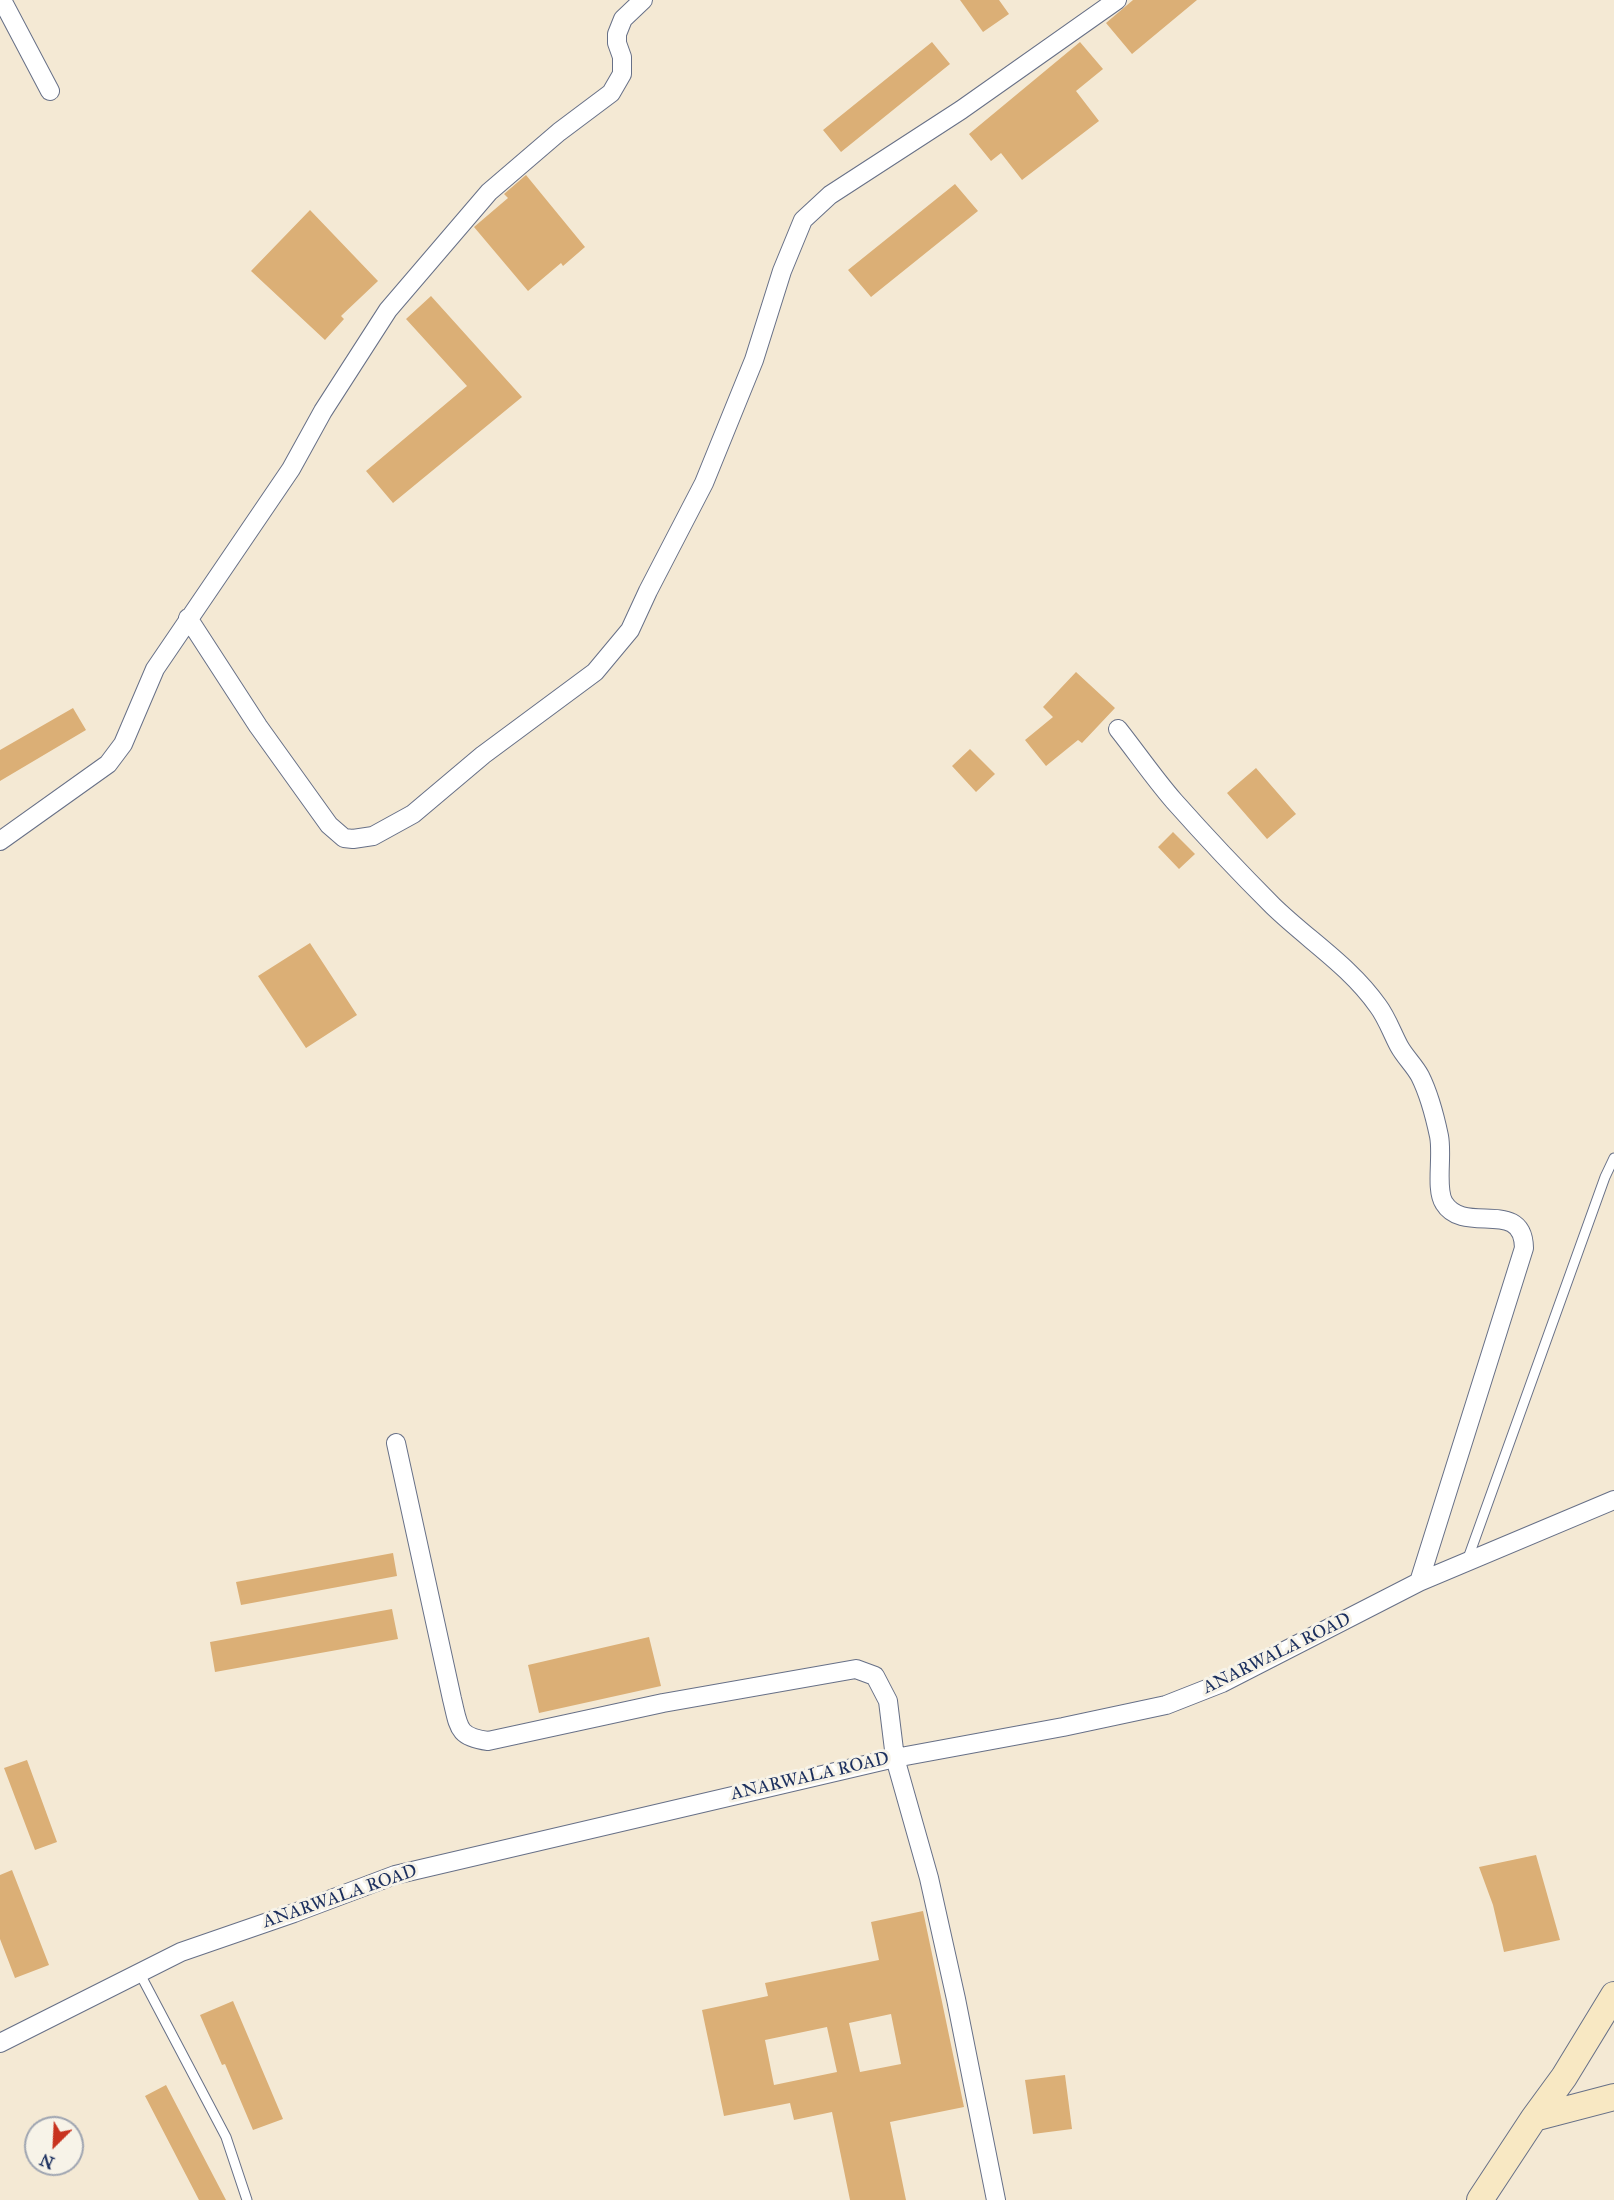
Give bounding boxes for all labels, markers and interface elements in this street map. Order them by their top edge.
street label: ANARWALA ROAD [1200,1609,1354,1699]
street label: ANARWALA ROAD [729,1748,891,1806]
street label: ANARWALA ROAD [260,1860,420,1934]
north arrow [24,2116,84,2176]
text: N [37,2150,57,2173]

